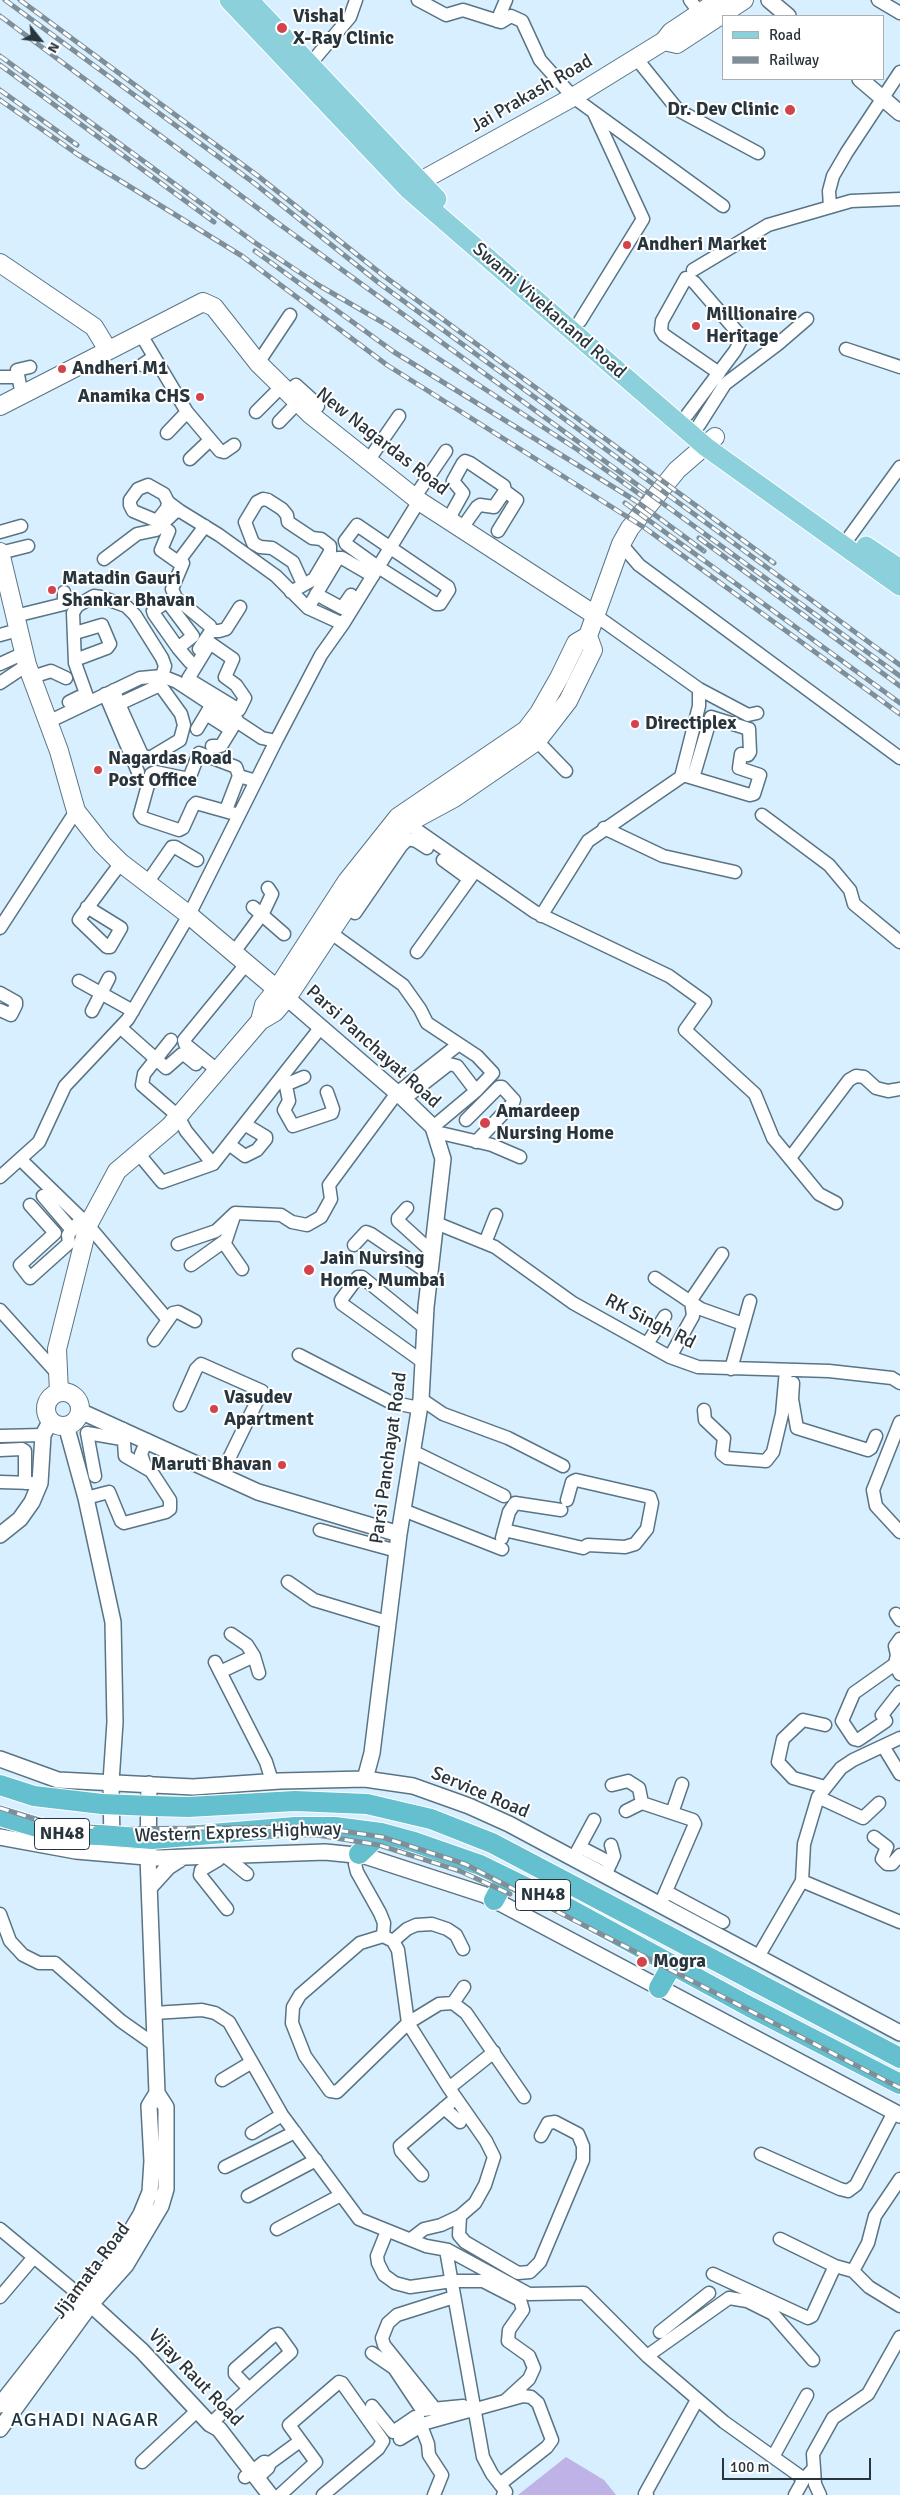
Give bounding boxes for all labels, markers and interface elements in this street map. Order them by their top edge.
place label: Vishal X-Ray Clinic [293,6,394,50]
north arrow [15,15,65,65]
legend [722,15,885,80]
marker: Vishal X-Ray Clinic [275,21,289,35]
text: Road [769,26,801,44]
text: N [44,39,63,56]
street label: Jai Prakash Road [467,50,597,138]
text: Railway [769,51,819,69]
place label: Dr. Dev Clinic [667,99,779,121]
marker: Dr. Dev Clinic [783,103,797,117]
place label: Andheri Market [637,234,767,256]
street label: Swami Vivekanand Road [468,238,630,384]
marker: Andheri Market [621,239,633,251]
place label: Millionaire Heritage [706,304,797,348]
marker: Millionaire Heritage [690,320,702,332]
place label: Andheri M1 [72,358,168,380]
marker: Andheri M1 [56,363,68,375]
street label: New Nagardas Road [311,383,453,501]
place label: Anamika CHS [78,386,190,408]
marker: Anamika CHS [194,391,206,403]
place label: Matadin Gauri Shankar Bhavan [62,568,195,612]
marker: Matadin Gauri Shankar Bhavan [46,584,58,596]
place label: Directiplex [645,713,736,735]
marker: Directiplex [629,718,641,730]
place label: Nagardas Road Post Office [108,748,232,792]
marker: Nagardas Road Post Office [92,764,104,776]
street label: Parsi Panchayat Road [301,981,445,1113]
place label: Amardeep Nursing Home [496,1101,614,1145]
marker: Amardeep Nursing Home [478,1116,492,1130]
place label: Jain Nursing Home, Mumbai [320,1248,445,1292]
marker: Jain Nursing Home, Mumbai [302,1263,316,1277]
street label: RK Singh Rd [601,1289,699,1355]
street label: Parsi Panchayat Road [366,1371,412,1545]
place label: Vasudev Apartment [224,1387,314,1431]
marker: Vasudev Apartment [208,1403,220,1415]
place label: Maruti Bhavan [151,1454,272,1476]
marker: Maruti Bhavan [276,1459,288,1471]
street label: Service Road [428,1762,532,1824]
road number: NH48 [34,1818,90,1850]
street label: Western Express Highway [134,1818,342,1848]
road number: NH48 [516,1880,570,1910]
place label: Mogra [653,1951,706,1973]
marker: Mogra [635,1955,649,1969]
street label: Jijamata Road [49,2219,135,2323]
street label: Vijay Raut Road [143,2325,247,2431]
district label: AGHADI NAGAR [9,2409,161,2433]
scale bar [725,2448,874,2480]
text: 100 m [730,2458,770,2476]

